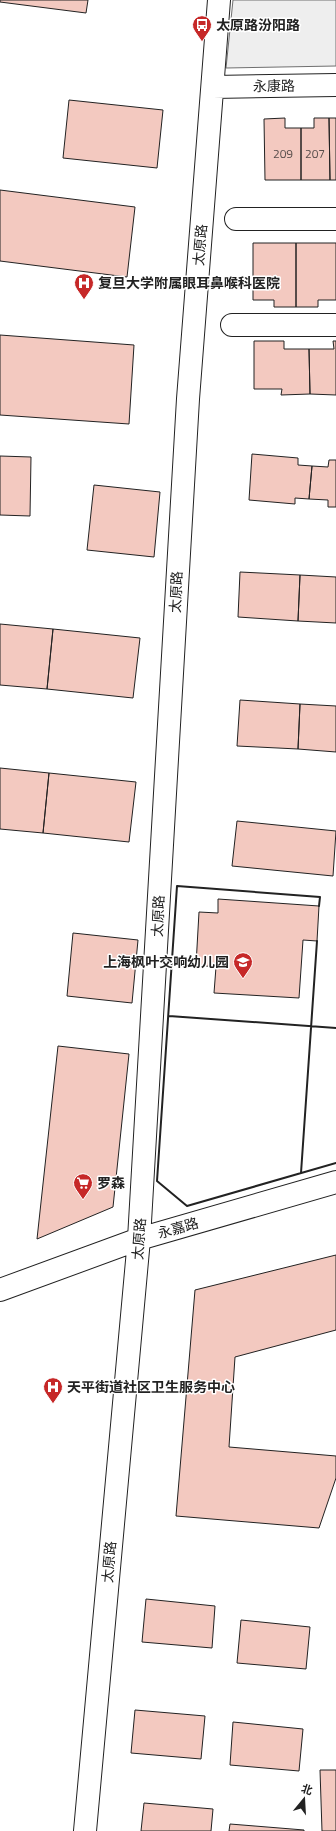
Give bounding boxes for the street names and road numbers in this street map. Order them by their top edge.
street label: 永康路 [253,75,295,96]
street label: 太原路 [187,223,212,267]
street label: 太原路 [164,570,187,613]
street label: 太原路 [146,894,169,937]
street label: 永嘉路 [155,1212,201,1243]
street label: 太原路 [127,1217,150,1261]
street label: 太原路 [96,1540,121,1584]

